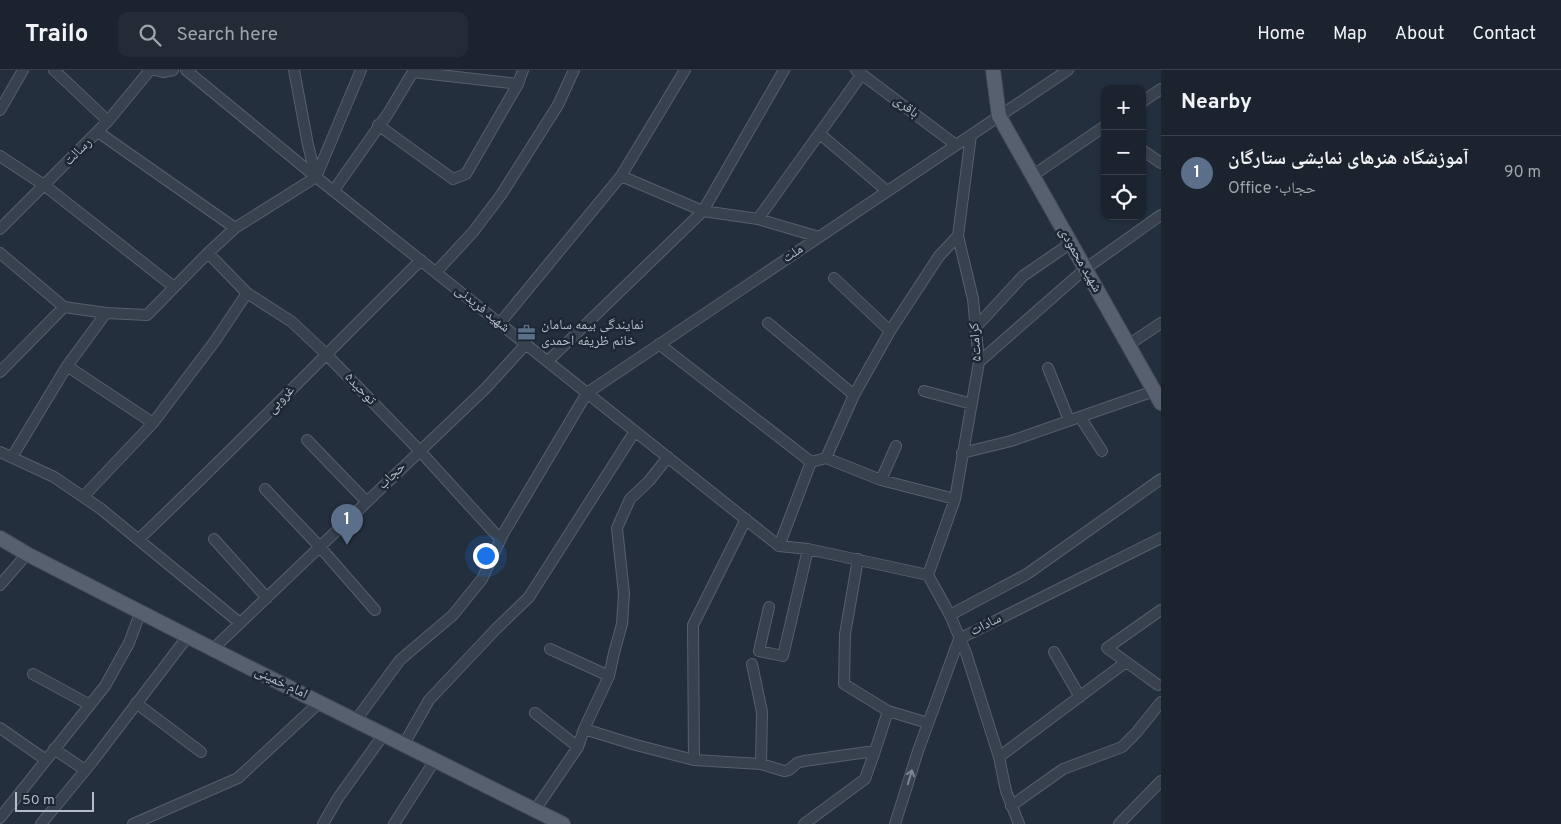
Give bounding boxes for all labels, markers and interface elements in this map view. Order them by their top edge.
search box [118,12,468,57]
text: Trailo [25,20,88,50]
icon: search [136,21,164,49]
text: Search here [176,23,278,47]
text: Home [1257,23,1305,46]
text: Map [1333,23,1367,46]
text: About [1395,23,1444,46]
text: Contact [1472,23,1536,46]
map controls [1101,85,1146,220]
button: + [1101,85,1146,130]
text: Nearby [1181,89,1252,116]
street label: باقری [890,92,922,122]
button: − [1101,130,1146,175]
street label: رسالت [60,134,96,170]
text: آموزشگاه هنرهای نمایشی ستارگان [1228,147,1469,171]
text: 1 [1194,163,1200,183]
text: 90 m [1504,163,1541,183]
button: locate [1101,175,1146,220]
text: Office · حجاب [1228,179,1316,199]
street label: شهید محمودی [1055,225,1105,295]
street label: ملت [779,241,807,267]
street label: شهید فریدنی [451,282,513,336]
place label: نمایندگی بیمه سامان خانم ظریفه احمدی [541,317,644,350]
street label: کرامت۵ [966,322,986,362]
office icon: نمایندگی بیمه سامان خانم ظریفه احمدی [517,323,537,343]
street label: توحید۵ [341,369,380,409]
street label: غروبی [264,382,298,418]
street label: حجاب [374,459,410,493]
pin: 1 [331,504,363,545]
your location [473,543,499,569]
street label: سادات [968,610,1004,640]
street label: امام خمینی [252,663,310,703]
one-way arrow [905,770,915,786]
scale bar [15,789,94,812]
text: 50 m [22,792,55,809]

